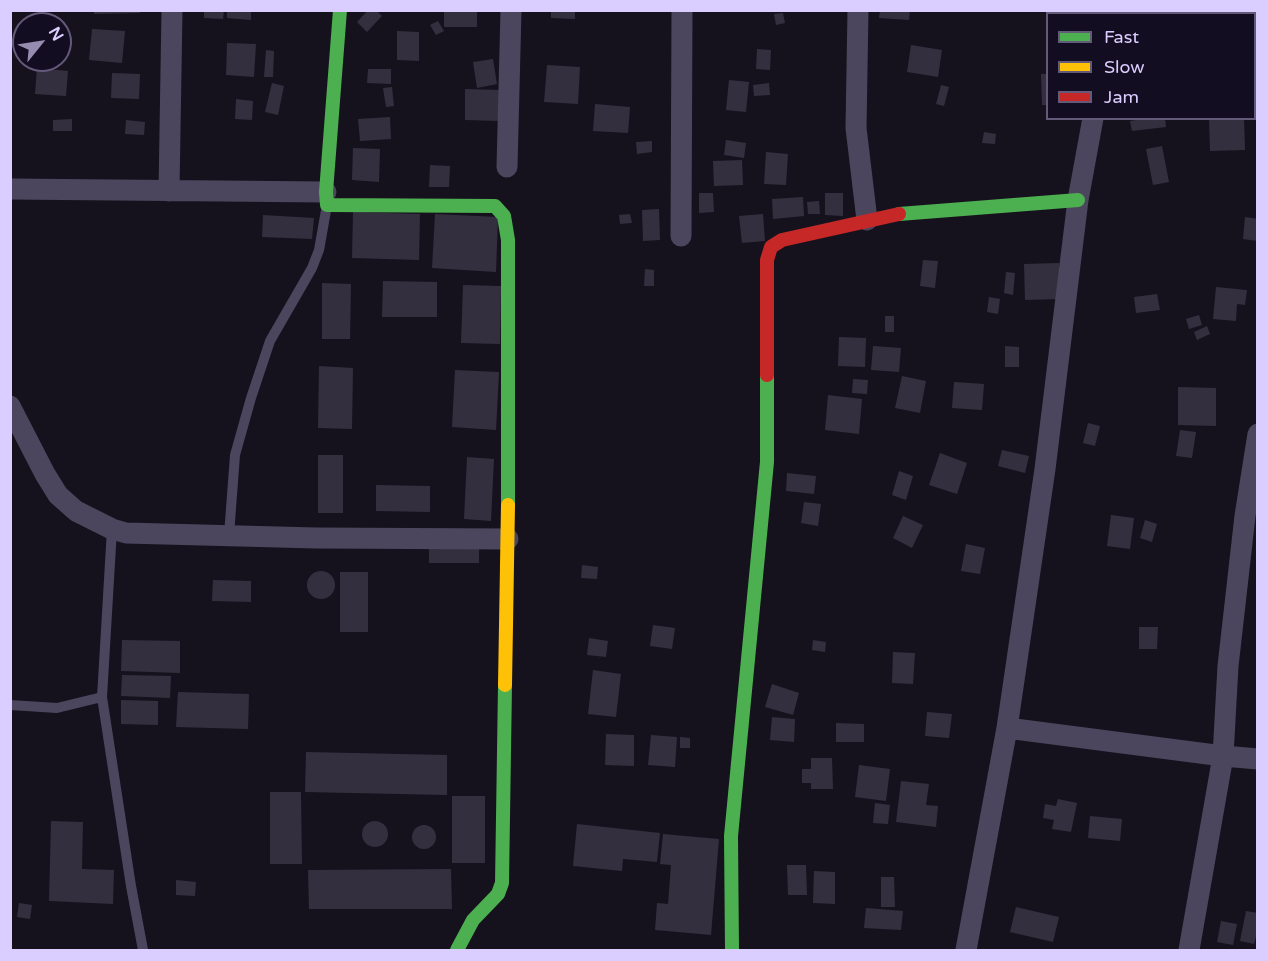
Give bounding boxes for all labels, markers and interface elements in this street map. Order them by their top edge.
north arrow [12,12,72,72]
legend [1046,12,1256,120]
text: N [44,23,68,45]
text: Fast [1104,26,1139,48]
text: Slow [1104,56,1145,78]
text: Jam [1104,86,1139,108]

